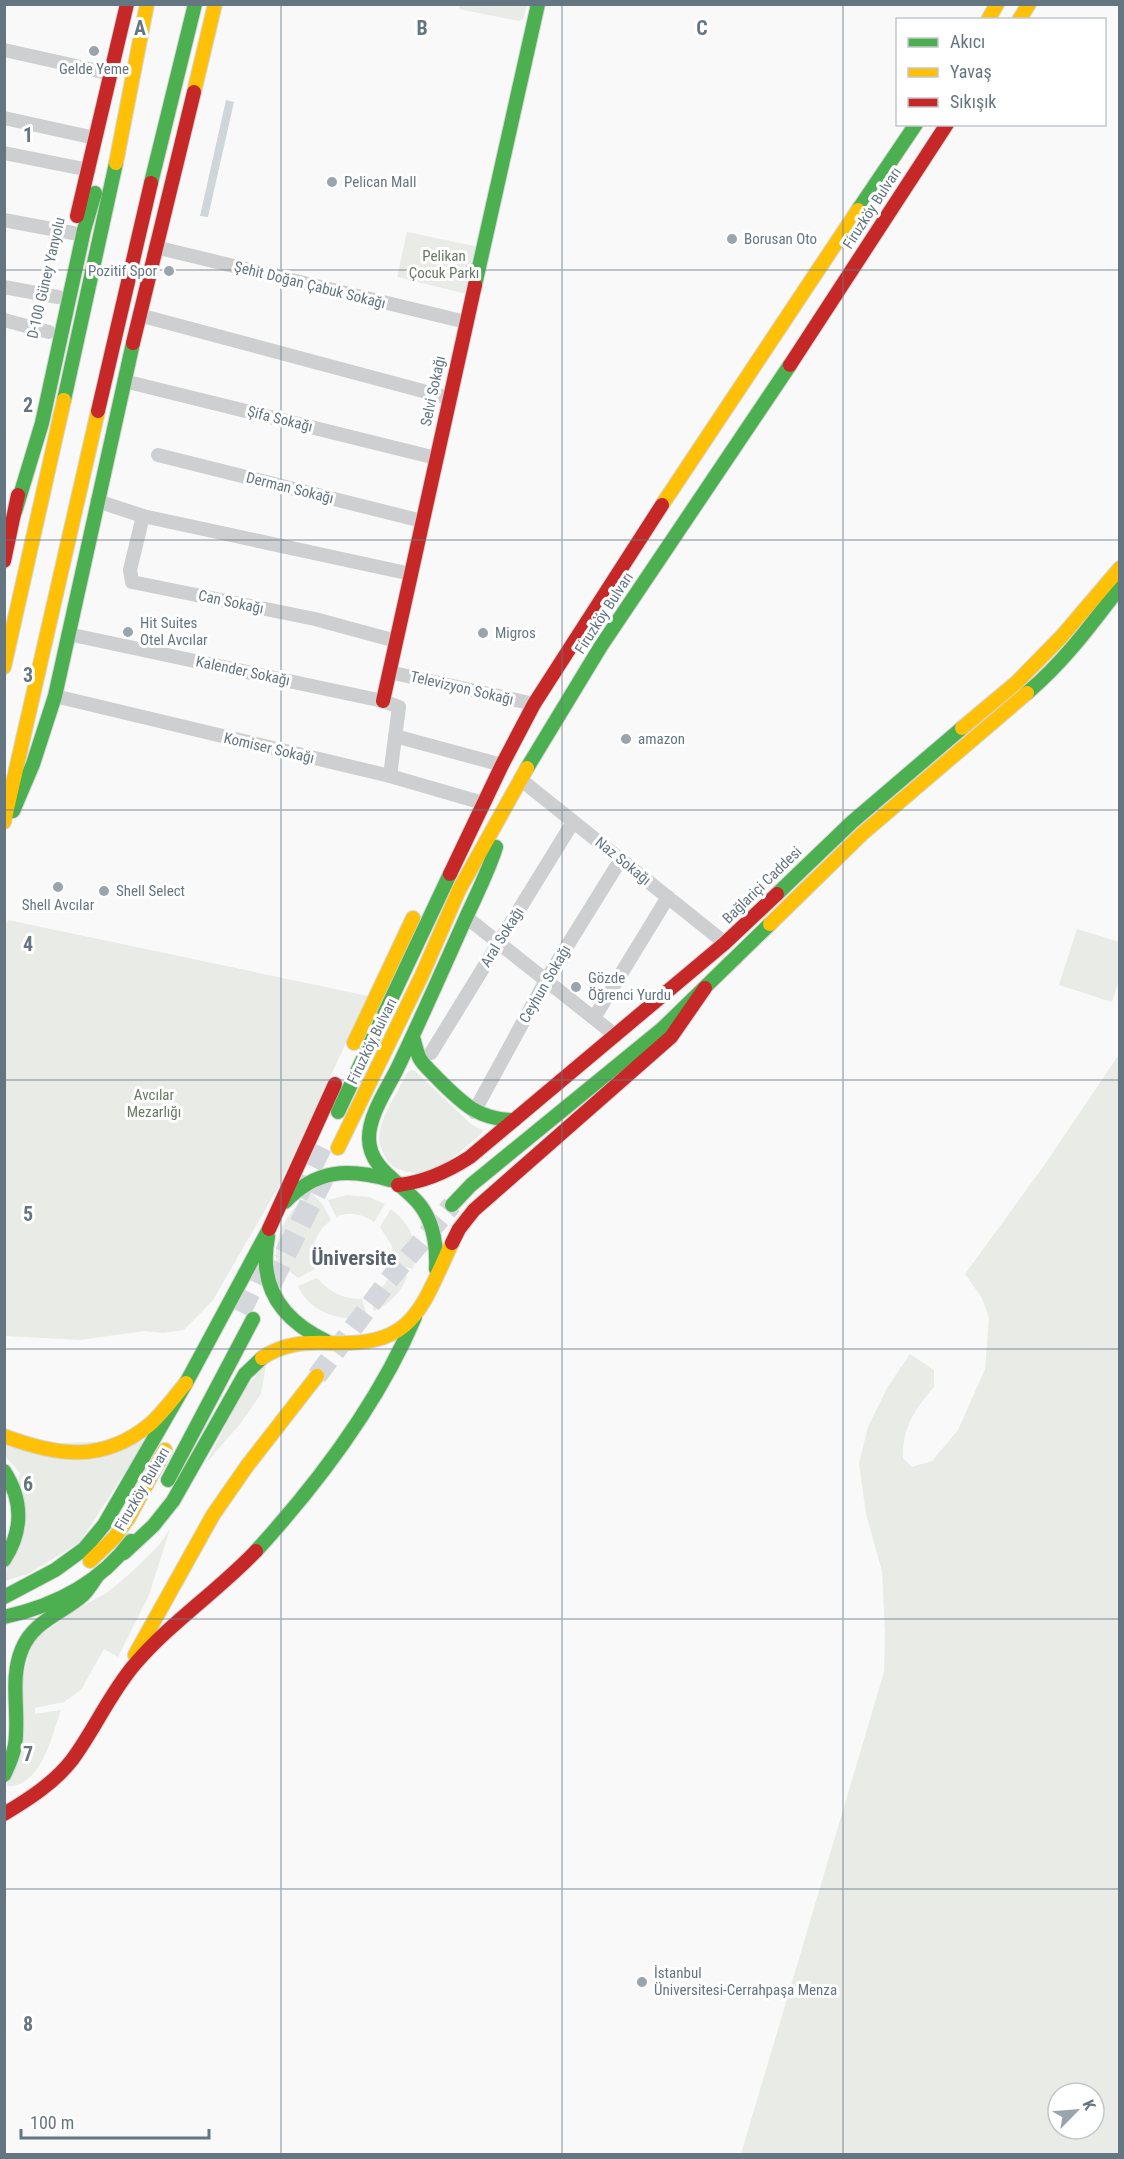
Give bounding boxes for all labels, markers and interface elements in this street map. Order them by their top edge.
text: A [134,16,146,40]
text: B [416,16,428,40]
text: C [696,16,708,40]
legend [896,18,1106,126]
text: Akıcı [950,31,985,52]
marker: Gelde Yeme [87,44,101,58]
place label: Gelde Yeme [59,60,129,78]
text: Yavaş [950,61,992,82]
text: Sıkışık [950,91,996,112]
text: 1 [23,123,33,147]
street label: Firuzköy Bulvarı [839,164,905,252]
place label: Pelican Mall [344,173,416,191]
marker: Pelican Mall [325,175,339,189]
street label: D-100 Güney Yanyolu [23,216,69,340]
place label: Borusan Oto [744,230,817,248]
marker: Borusan Oto [725,232,739,246]
park label: Pelikan Çocuk Parkı [409,247,479,282]
street label: Şehit Doğan Çabuk Sokağı [232,257,388,313]
place label: Pozitif Spor [88,262,157,280]
marker: Pozitif Spor [162,264,176,278]
street label: Selvi Sokağı [417,354,449,428]
text: 2 [23,393,33,417]
street label: Şifa Sokağı [245,402,315,436]
street label: Derman Sokağı [244,468,336,508]
street label: Firuzköy Bulvarı [571,569,637,657]
street label: Can Sokağı [197,586,265,618]
place label: Hit Suites Otel Avcılar [140,614,208,649]
place label: Migros [495,624,536,642]
marker: Hit Suites Otel Avcılar [121,625,135,639]
marker: Migros [476,626,490,640]
street label: Kalender Sokağı [194,652,292,690]
text: 3 [23,663,33,687]
street label: Televizyon Sokağı [409,667,515,709]
street label: Komiser Sokağı [222,729,316,767]
place label: amazon [638,730,685,748]
marker: amazon [619,732,633,746]
street label: Naz Sokağı [591,833,655,889]
street label: Bağlariçi Caddesi [719,843,805,927]
marker: Shell Avcılar [51,880,65,894]
place label: Shell Select [116,882,185,900]
marker: Shell Select [97,884,111,898]
place label: Shell Avcılar [22,896,95,914]
street label: Aral Sokağı [477,904,527,970]
text: 4 [23,932,33,956]
street label: Ceyhun Sokağı [515,942,575,1026]
place label: Gözde Öğrenci Yurdu [588,969,671,1004]
marker: Gözde Öğrenci Yurdu [569,980,583,994]
street label: Firuzköy Bulvarı [343,995,401,1087]
park label: Avcılar Mezarlığı [127,1086,181,1121]
text: 5 [23,1202,33,1226]
district label: Üniversite [311,1246,397,1270]
street label: Firuzköy Bulvarı [111,1444,173,1534]
text: 6 [23,1472,33,1496]
text: 7 [23,1742,33,1766]
place label: İstanbul Üniversitesi-Cerrahpaşa Menza [654,1964,837,1999]
marker: İstanbul Üniversitesi-Cerrahpaşa Menza [635,1975,649,1989]
text: 8 [23,2012,33,2036]
north arrow [1046,2081,1106,2141]
text: K [1079,2097,1100,2113]
scale bar [21,2102,208,2140]
text: 100 m [30,2112,74,2133]

